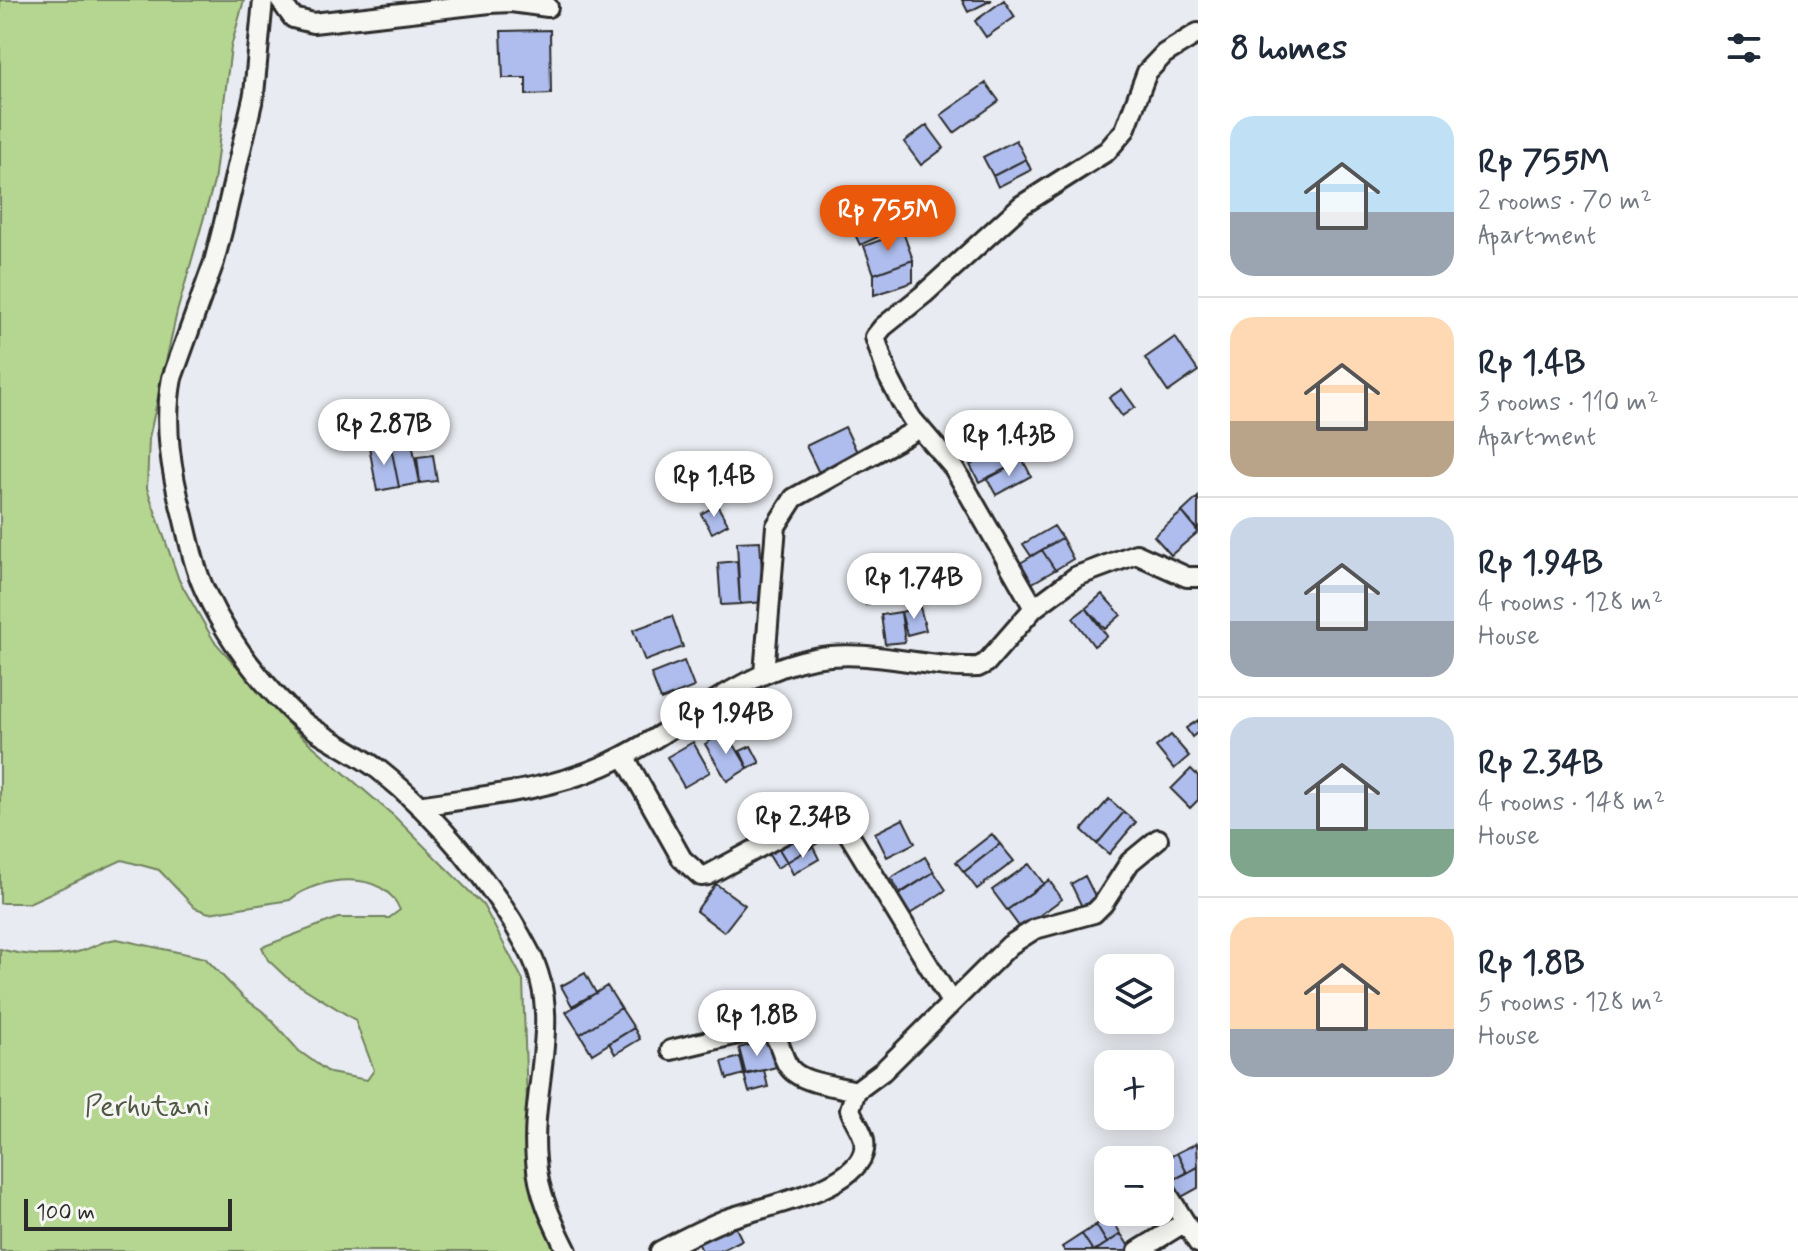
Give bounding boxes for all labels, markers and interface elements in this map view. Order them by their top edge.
text: 8 homes [1230,26,1347,71]
icon: filters [1722,26,1766,70]
text: Rp 755M [1478,140,1609,185]
icon: home [1294,148,1390,244]
pin: Rp 755M [814,185,962,253]
text: 2 rooms · 70 m² [1478,185,1652,219]
text: Rp 755M [838,194,938,228]
text: Apartment [1478,219,1596,253]
text: Rp 1.4B [1478,341,1585,386]
icon: home [1294,349,1390,445]
text: 3 rooms · 110 m² [1478,386,1659,420]
pin: Rp 2.87B [301,399,467,467]
text: Rp 2.87B [336,408,432,442]
pin: Rp 1.43B [926,410,1092,478]
text: Rp 1.43B [962,419,1056,453]
text: Apartment [1478,420,1596,454]
pin: Rp 1.4B [640,451,788,519]
text: Rp 1.4B [673,460,755,494]
text: Rp 1.94B [1478,541,1603,586]
icon: home [1294,549,1390,645]
pin: Rp 1.74B [831,553,997,621]
text: Rp 1.74B [865,562,963,596]
text: 4 rooms · 128 m² [1478,586,1663,620]
text: House [1478,620,1539,654]
pin: Rp 1.94B [643,688,809,756]
text: Rp 1.94B [678,697,774,731]
text: Rp 2.34B [1478,741,1603,786]
icon: home [1294,749,1390,845]
text: 4 rooms · 148 m² [1478,786,1665,820]
pin: Rp 2.34B [720,792,886,860]
text: Rp 2.34B [755,801,851,835]
text: House [1478,820,1539,854]
text: Rp 1.8B [1478,941,1585,986]
icon: home [1294,949,1390,1045]
map controls [1094,954,1174,1226]
button: layers [1094,954,1174,1034]
text: 5 rooms · 128 m² [1478,986,1663,1020]
pin: Rp 1.8B [683,990,831,1058]
text: Rp 1.8B [716,999,798,1033]
text: House [1478,1020,1539,1054]
button: + [1094,1050,1174,1130]
park label: Perhutani [85,1087,209,1126]
button: − [1094,1146,1174,1226]
scale bar [24,1195,232,1231]
text: 100 m [36,1199,95,1227]

